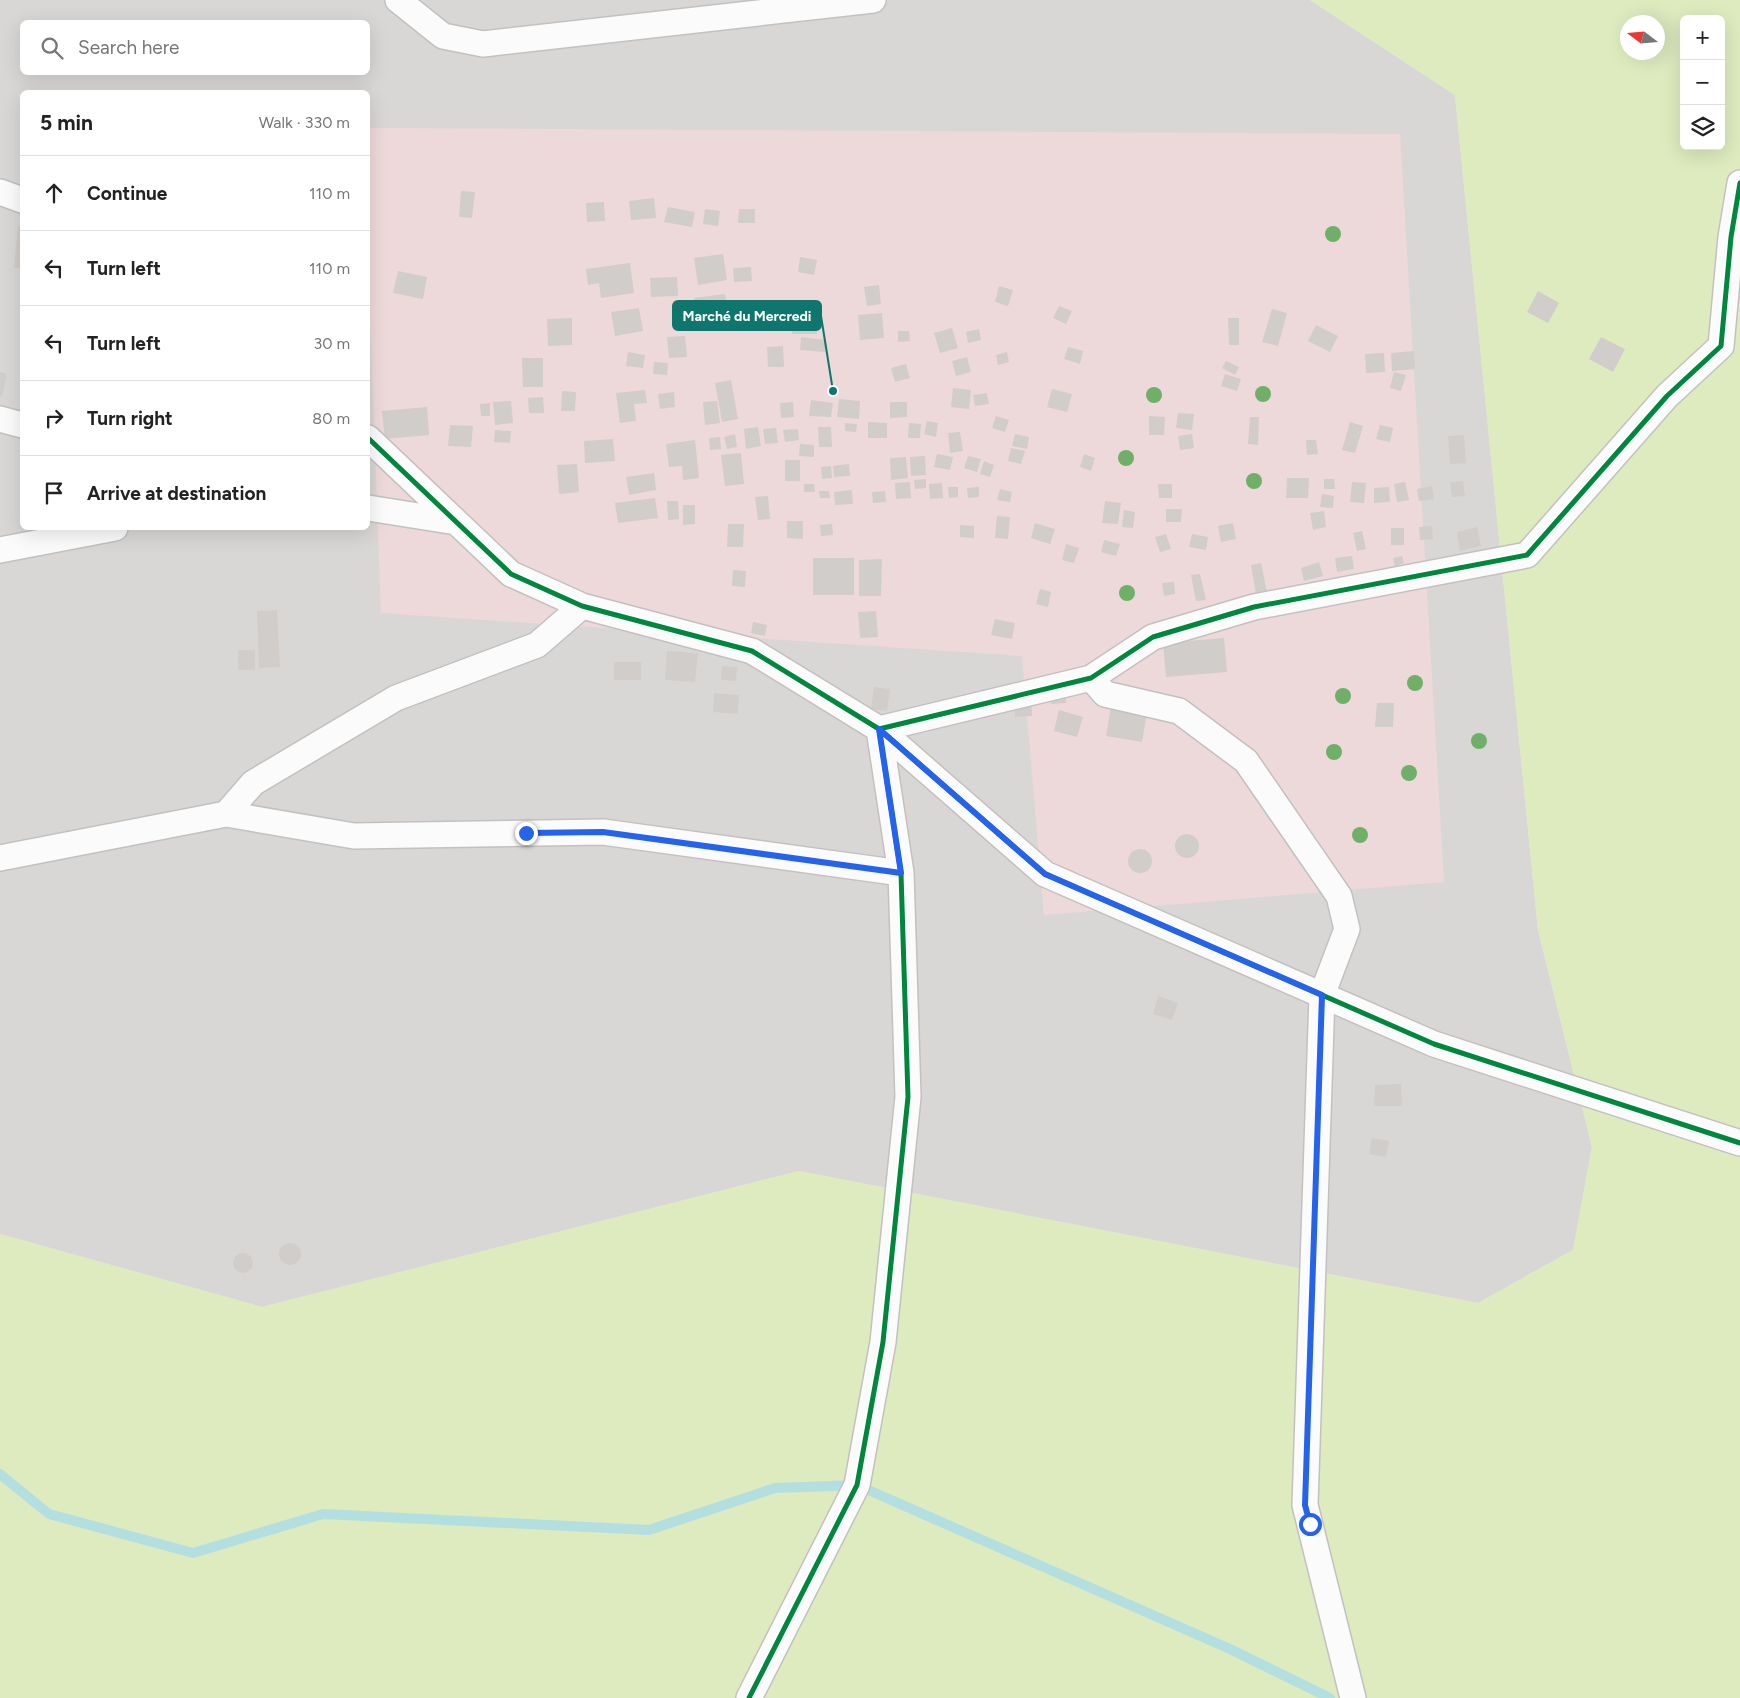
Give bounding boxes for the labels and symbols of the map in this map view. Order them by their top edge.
north arrow [1620,15,1665,60]
callout: Marché du Mercredi [673,301,821,330]
text: Marché du Mercredi [683,308,811,325]
route end [515,822,538,845]
route start [1299,1513,1322,1536]

